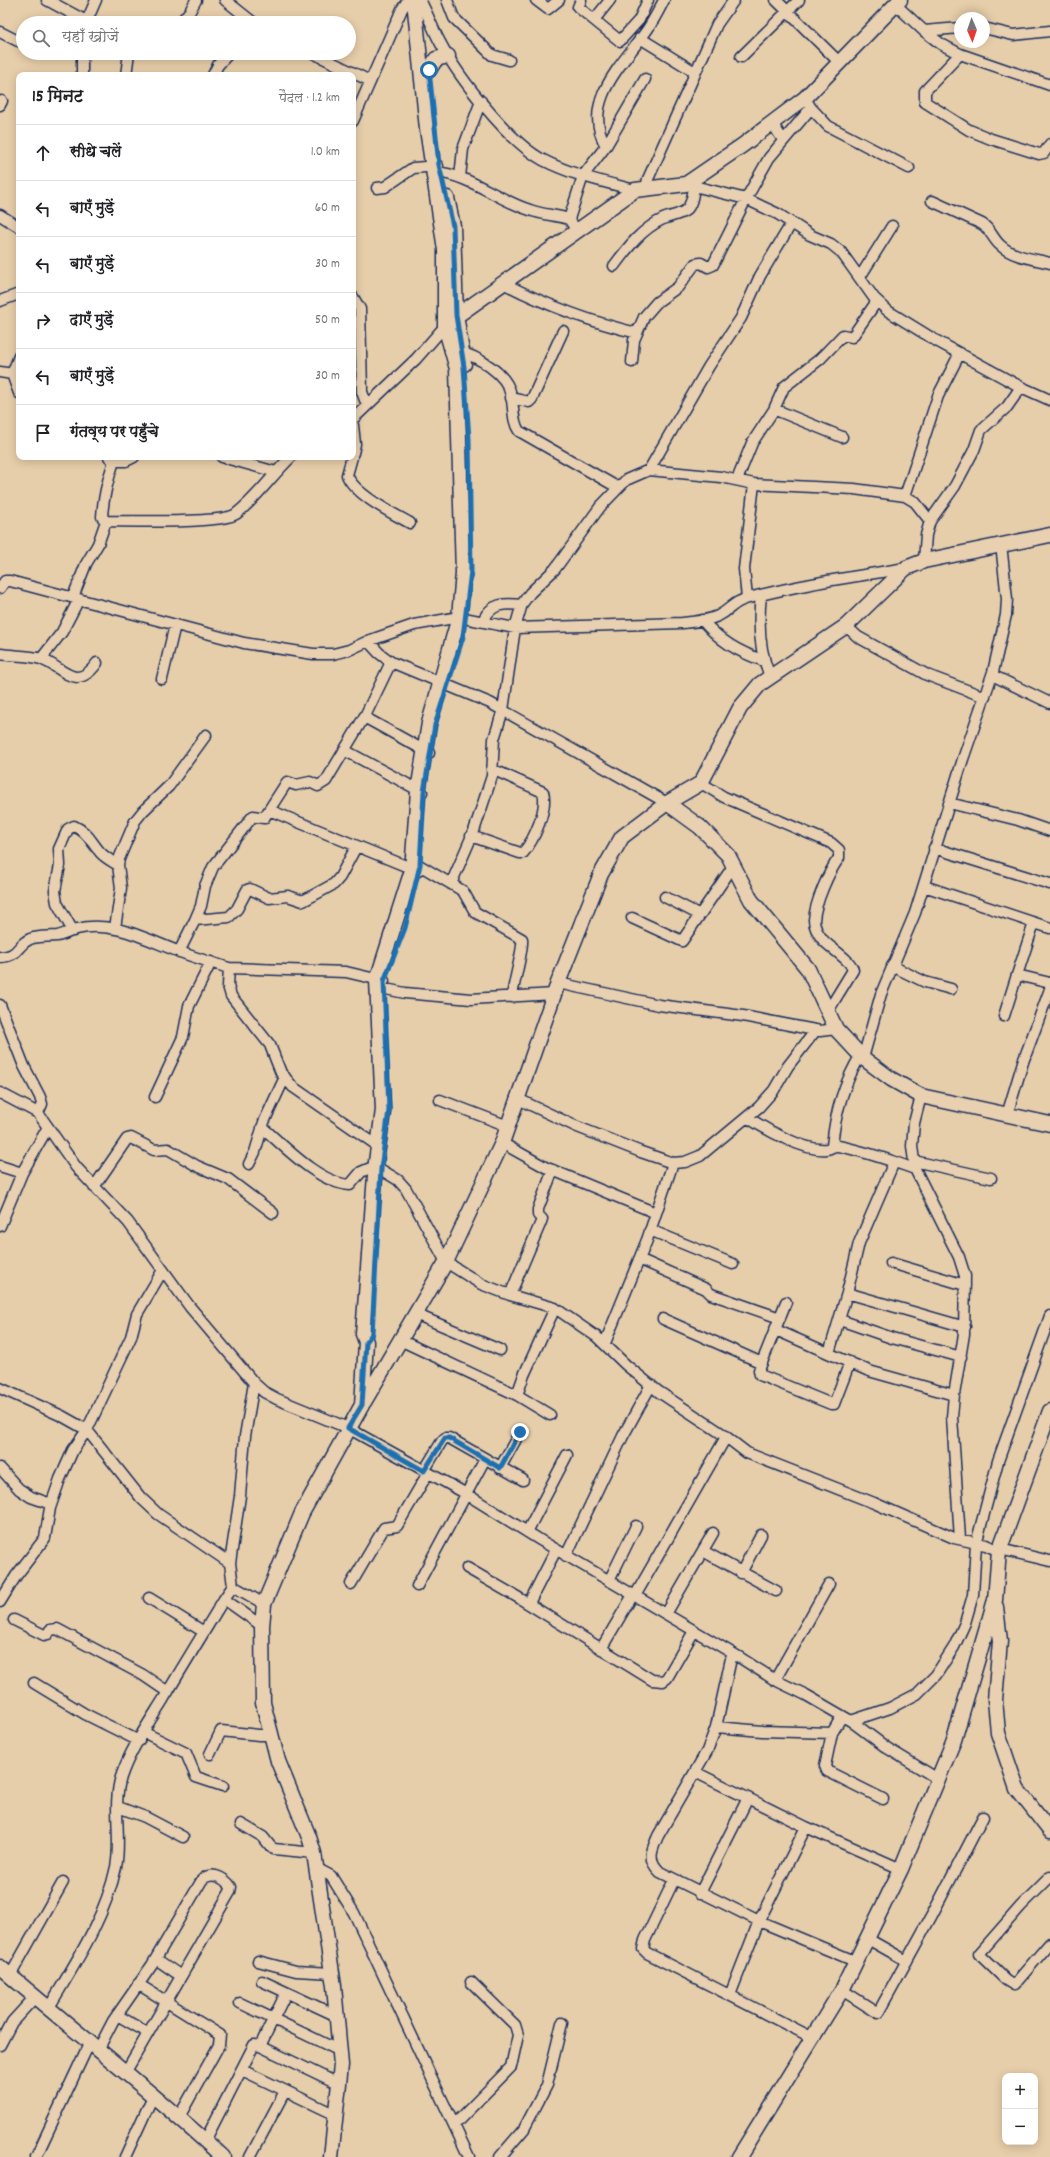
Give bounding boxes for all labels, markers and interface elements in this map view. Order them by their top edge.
north arrow [954,12,990,48]
search box [16,16,356,60]
icon: search [30,27,52,49]
text: यहाँ खोजें [62,27,119,49]
route start [420,61,438,79]
text: 15 मिनट [32,86,83,110]
text: पैदल · 1.2 km [279,89,340,108]
icon: ahead [32,142,54,164]
text: सीधे चलें [70,142,121,164]
text: 1.0 km [311,143,340,162]
icon: left [32,198,54,220]
text: बाएँ मुड़ें [70,198,114,220]
text: 60 m [315,199,340,218]
icon: left [32,254,54,276]
text: बाएँ मुड़ें [70,254,114,276]
text: 30 m [315,255,340,274]
icon: right [32,310,54,332]
text: दाएँ मुड़ें [70,310,113,332]
text: 50 m [315,311,340,330]
icon: left [32,366,54,388]
text: बाएँ मुड़ें [70,366,114,388]
text: 30 m [315,367,340,386]
icon: arrive [32,422,54,444]
text: गंतव्य पर पहुँचे [70,422,159,444]
route end [511,1423,529,1441]
map controls [1002,2073,1038,2145]
button: + [1002,2073,1038,2109]
button: − [1002,2109,1038,2145]

